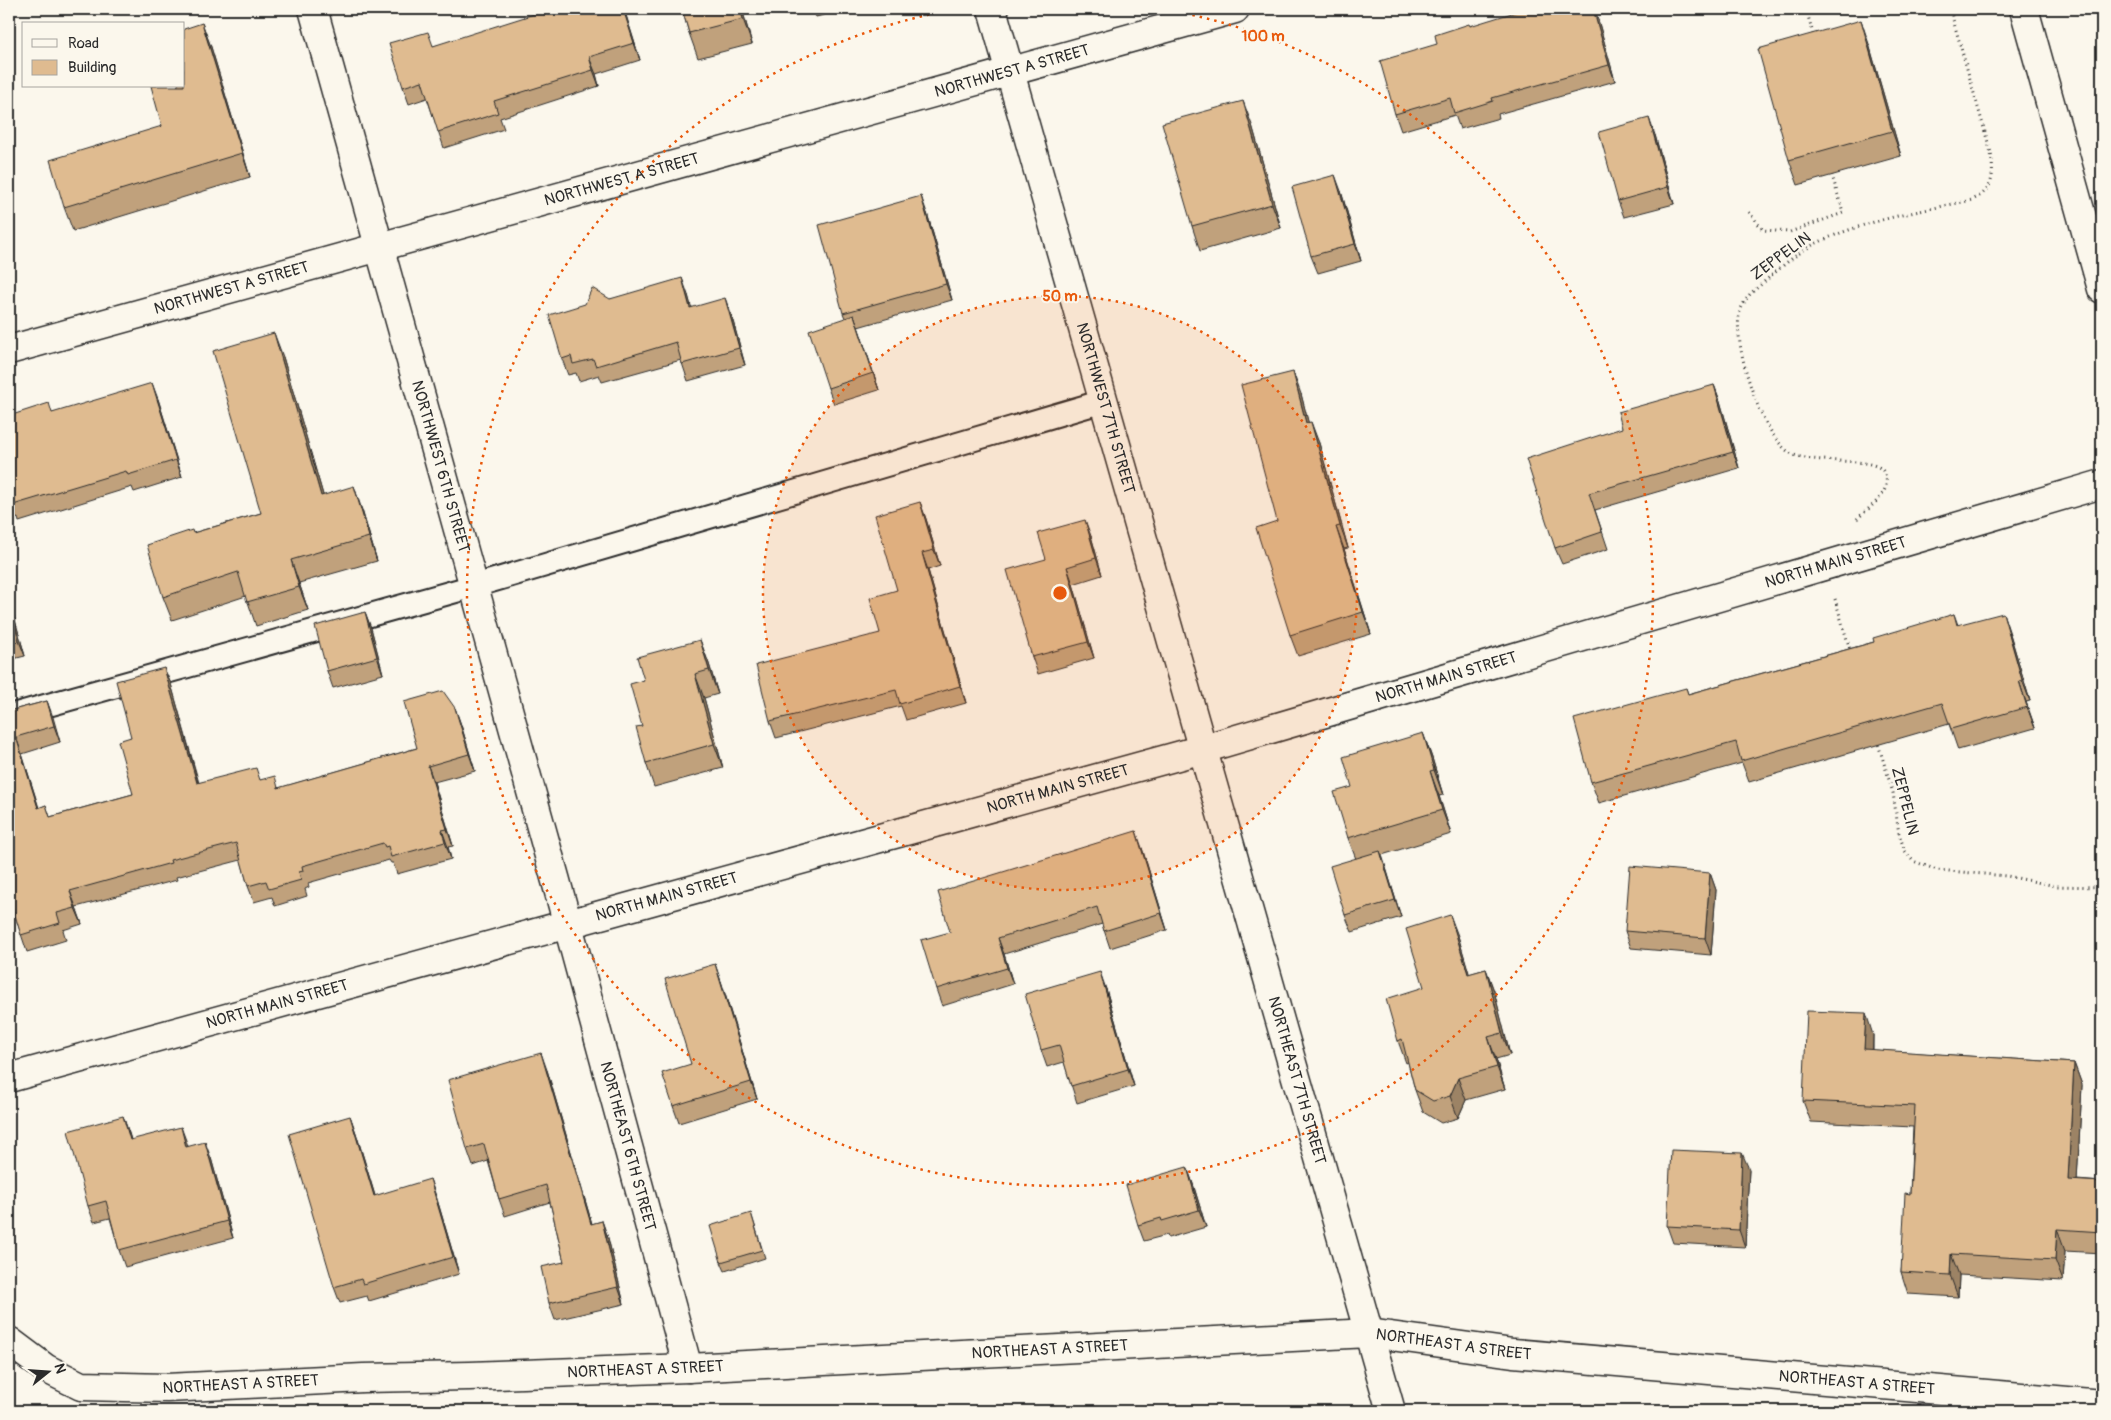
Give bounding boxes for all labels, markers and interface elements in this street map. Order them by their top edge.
legend [22,22,185,88]
text: 100 m [1242,27,1284,46]
text: Road [68,34,99,53]
street label: NORTHWEST A STREET [932,40,1092,102]
text: Building [68,58,116,77]
street label: NORTHWEST A STREET [542,148,702,211]
street label: ZEPPELIN [1747,227,1815,285]
street label: NORTHWEST A STREET [152,257,311,319]
text: 50 m [1043,287,1077,306]
street label: NORTHWEST 7TH STREET [1072,320,1139,496]
street label: NORTHWEST 6TH STREET [407,378,474,555]
street label: NORTH MAIN STREET [1762,532,1909,593]
centre of rings [1051,584,1069,602]
street label: NORTH MAIN STREET [1373,647,1519,708]
street label: NORTH MAIN STREET [985,760,1131,818]
street label: ZEPPELIN [1887,765,1923,837]
street label: NORTH MAIN STREET [593,868,740,926]
street label: NORTH MAIN STREET [204,975,350,1033]
street label: NORTHEAST 7TH STREET [1264,994,1330,1167]
street label: NORTHEAST 6TH STREET [595,1059,660,1233]
street label: NORTHEAST A STREET [1375,1324,1532,1365]
street label: NORTHEAST A STREET [971,1335,1129,1363]
north arrow [22,1348,72,1398]
street label: NORTHEAST A STREET [567,1356,724,1382]
text: N [50,1361,69,1375]
street label: NORTHEAST A STREET [1778,1366,1936,1399]
street label: NORTHEAST A STREET [162,1370,319,1398]

